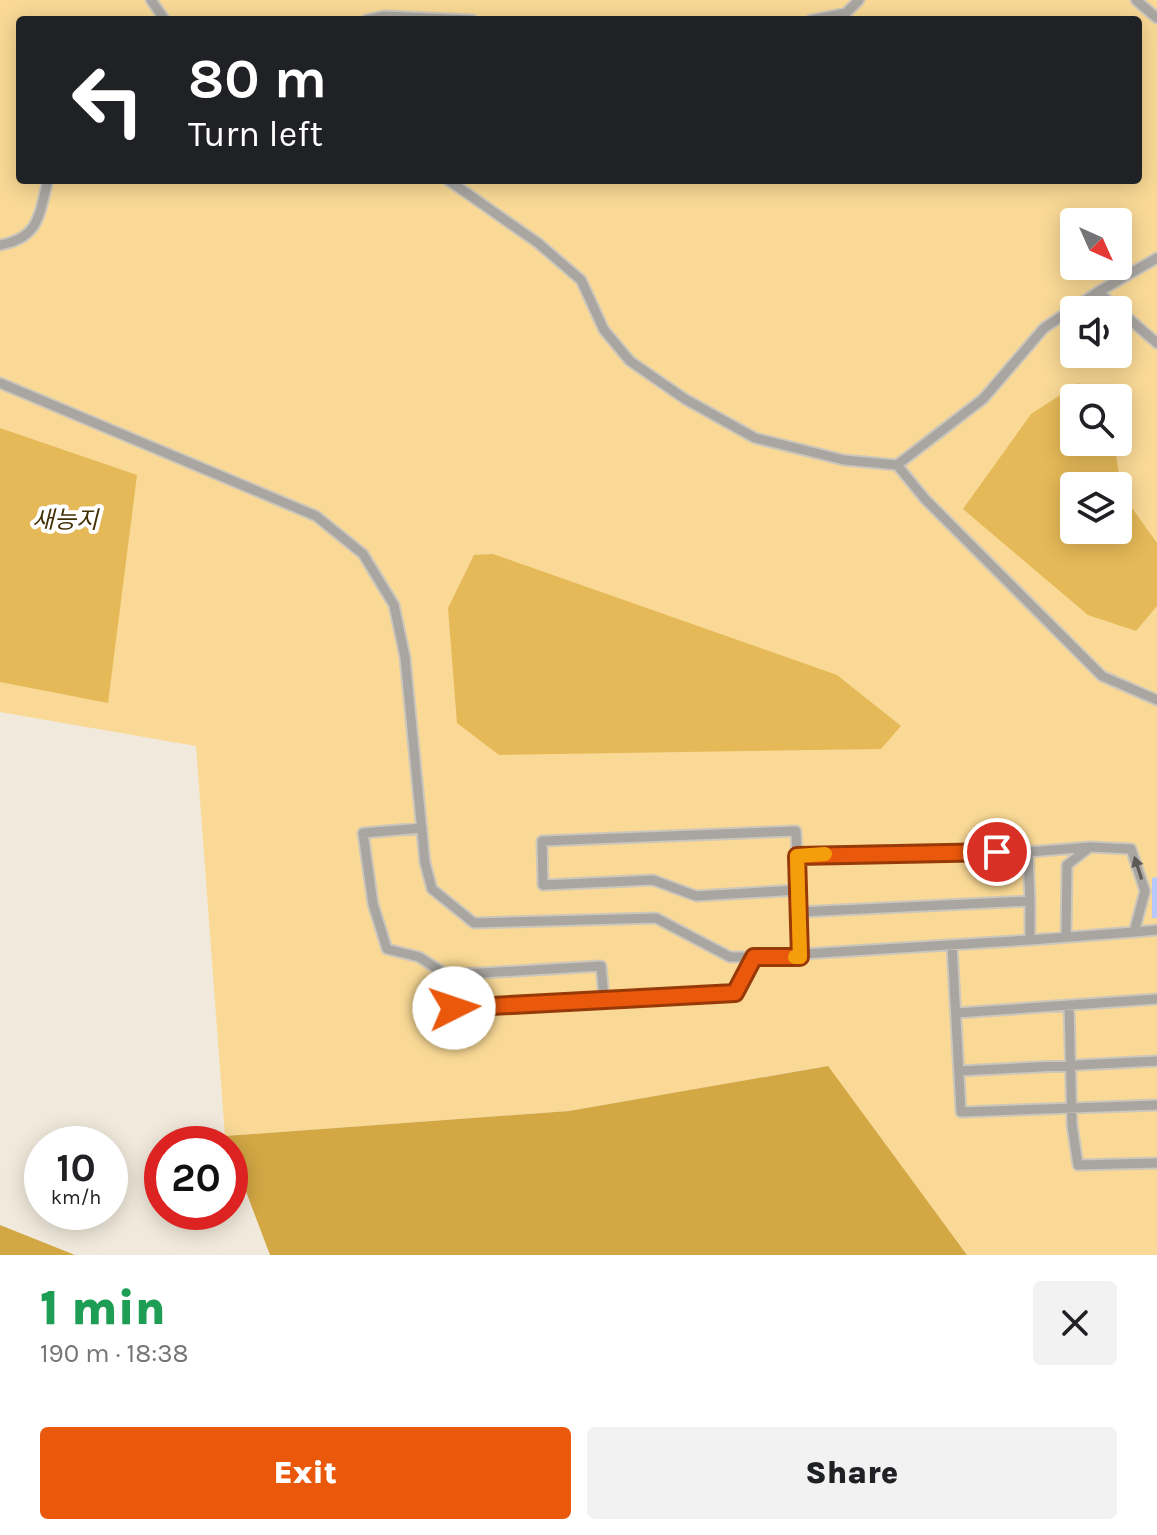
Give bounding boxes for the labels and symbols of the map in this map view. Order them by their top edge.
north arrow [1060,208,1132,280]
water label: 새능지 [32,506,100,534]
pin [963,818,1031,886]
one-way arrow [1131,856,1143,880]
position arrow [412,966,496,1050]
speed limit sign: 20 [144,1126,248,1230]

